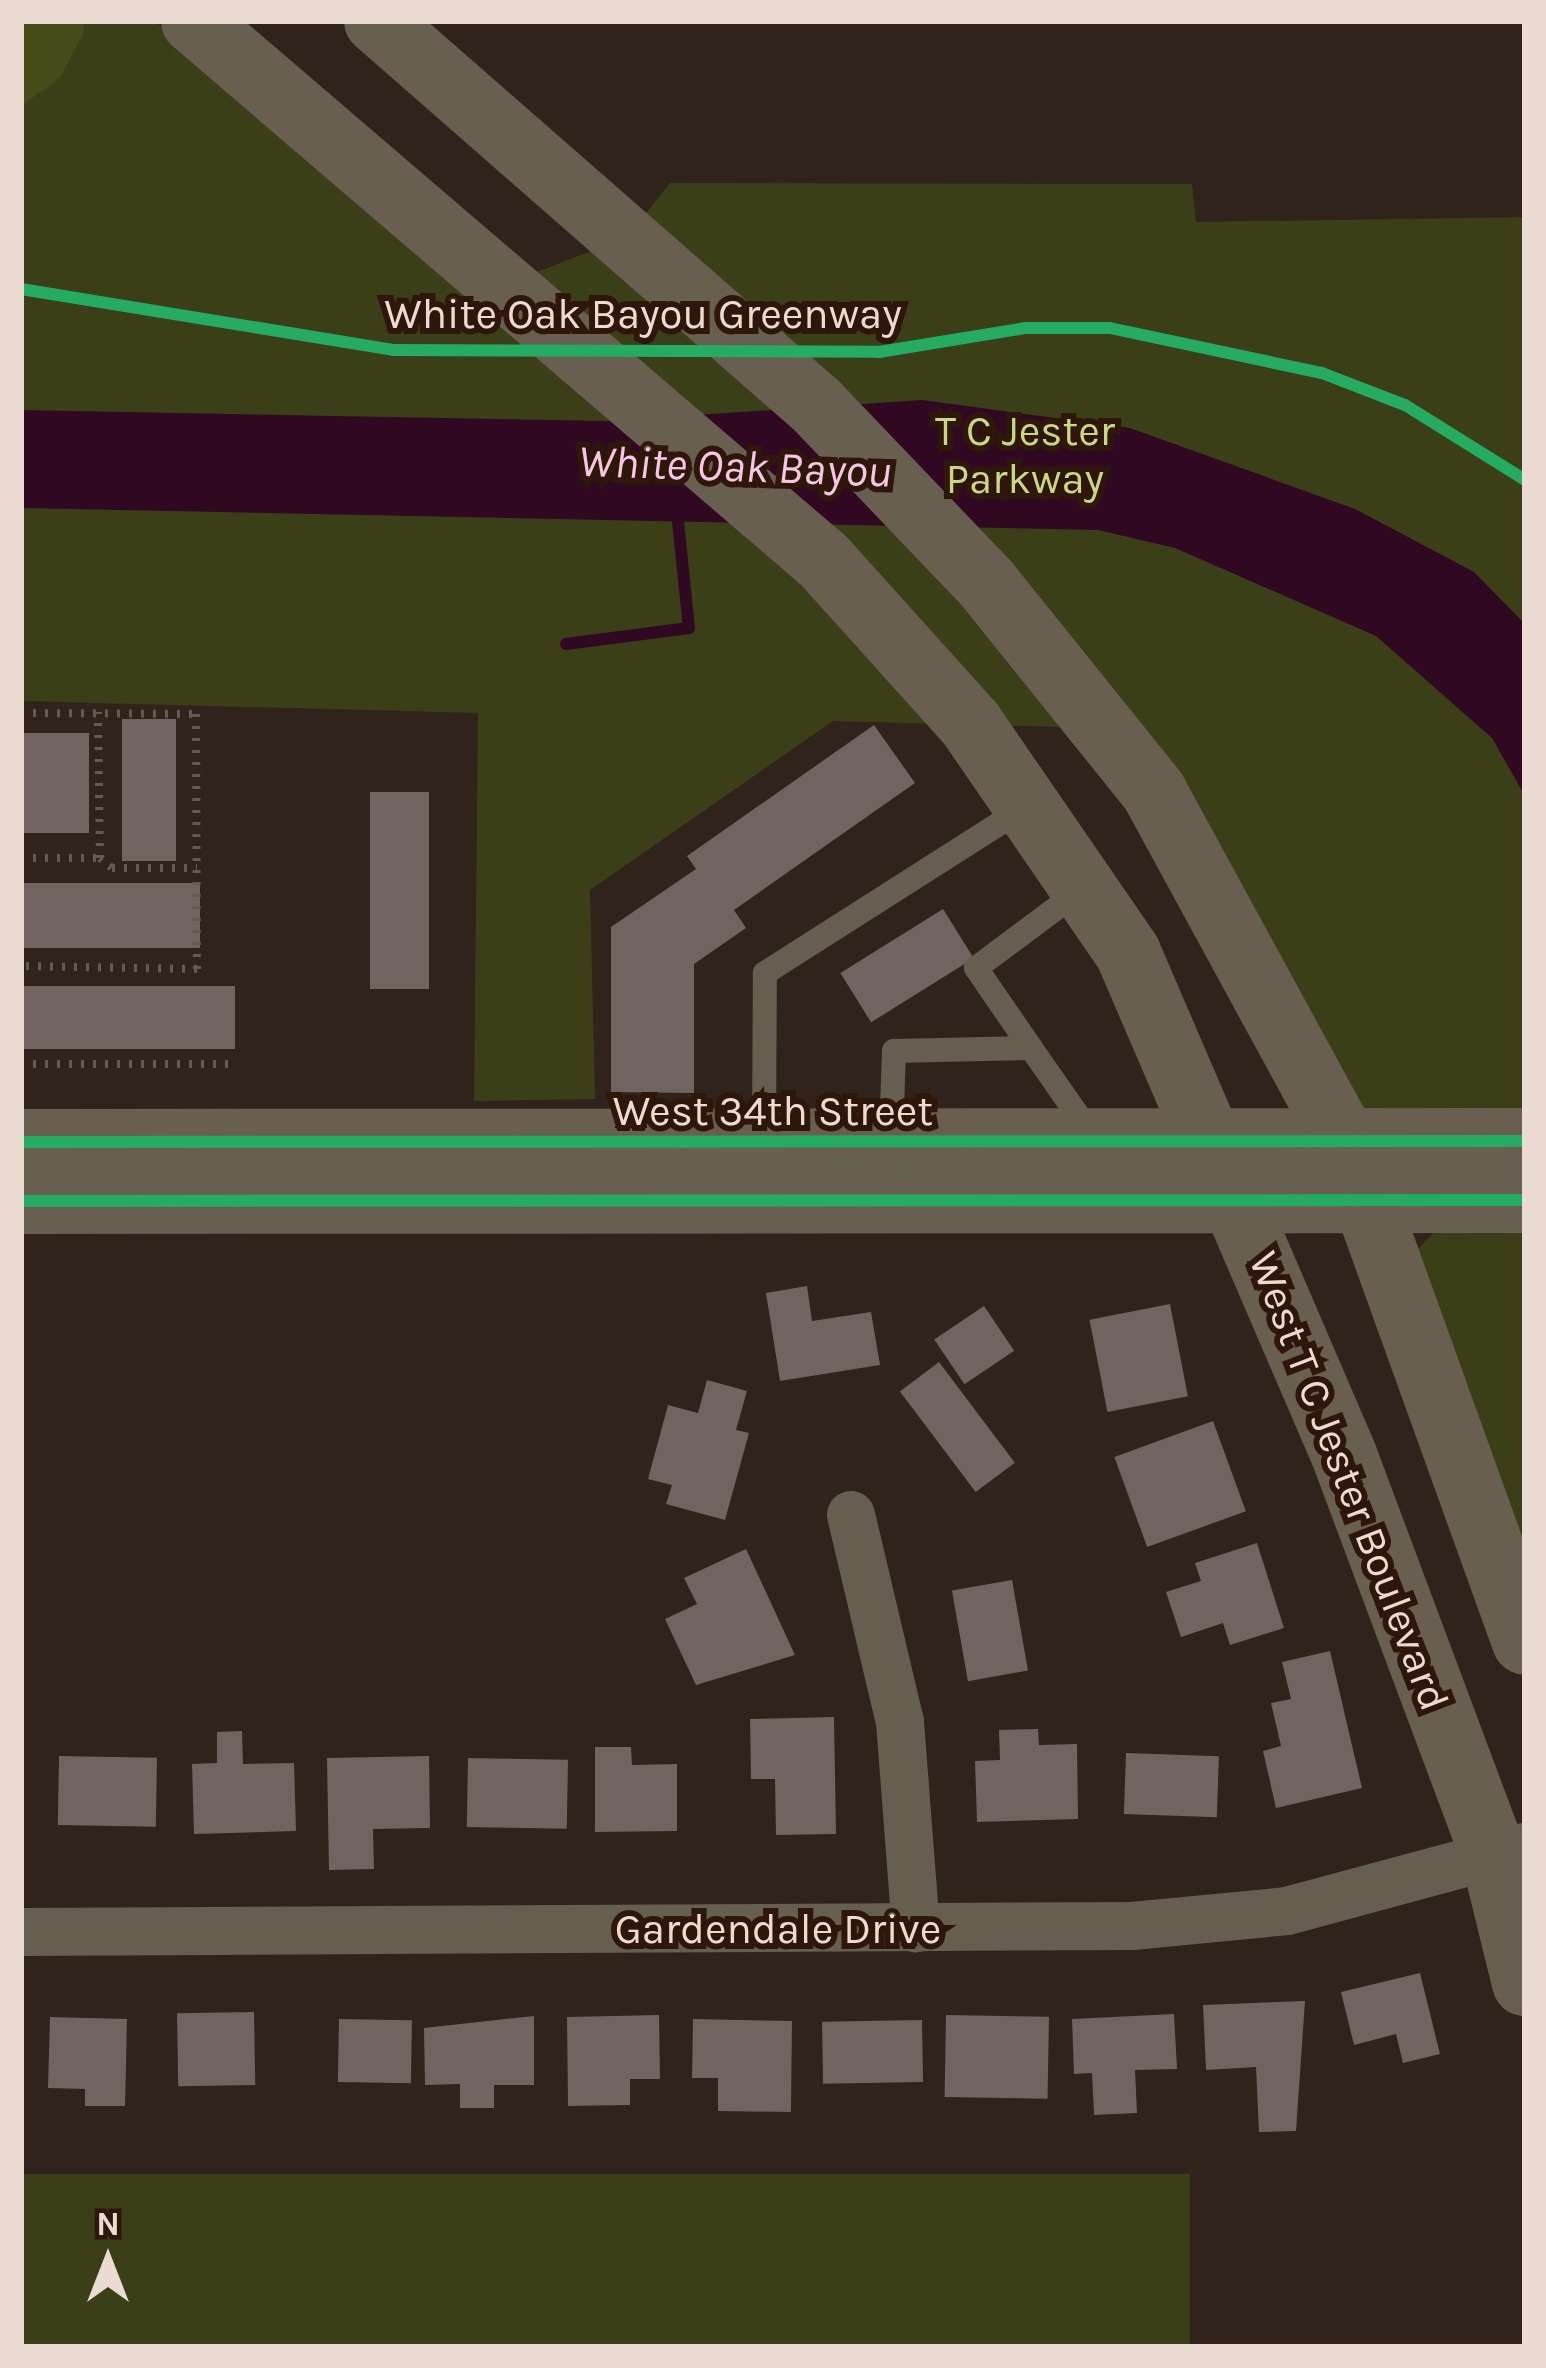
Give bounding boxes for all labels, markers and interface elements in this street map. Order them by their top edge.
street label: White Oak Bayou Greenway [384,289,902,339]
park label: T C Jester Parkway [935,406,1115,504]
water label: White Oak Bayou [577,435,893,499]
street label: West 34th Street [613,1086,933,1136]
street label: West T C Jester Boulevard [1238,1244,1460,1718]
street label: Gardendale Drive [615,1904,941,1954]
north arrow [48,2200,168,2320]
text: N [96,2205,120,2243]

